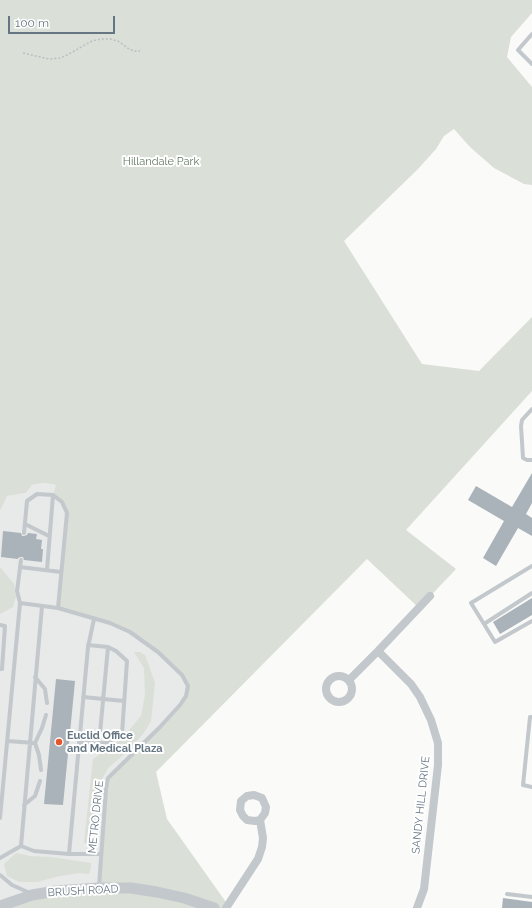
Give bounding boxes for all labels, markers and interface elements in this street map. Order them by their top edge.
scale bar [10,8,117,34]
text: 100 m [15,16,49,30]
park label: Hillandale Park [123,155,199,169]
place label: Euclid Office and Medical Plaza [67,729,163,755]
marker: Euclid Office and Medical Plaza [54,737,64,747]
street label: SANDY HILL DRIVE [409,755,433,855]
street label: METRO DRIVE [86,780,106,854]
street label: BRUSH ROAD [47,883,119,899]

